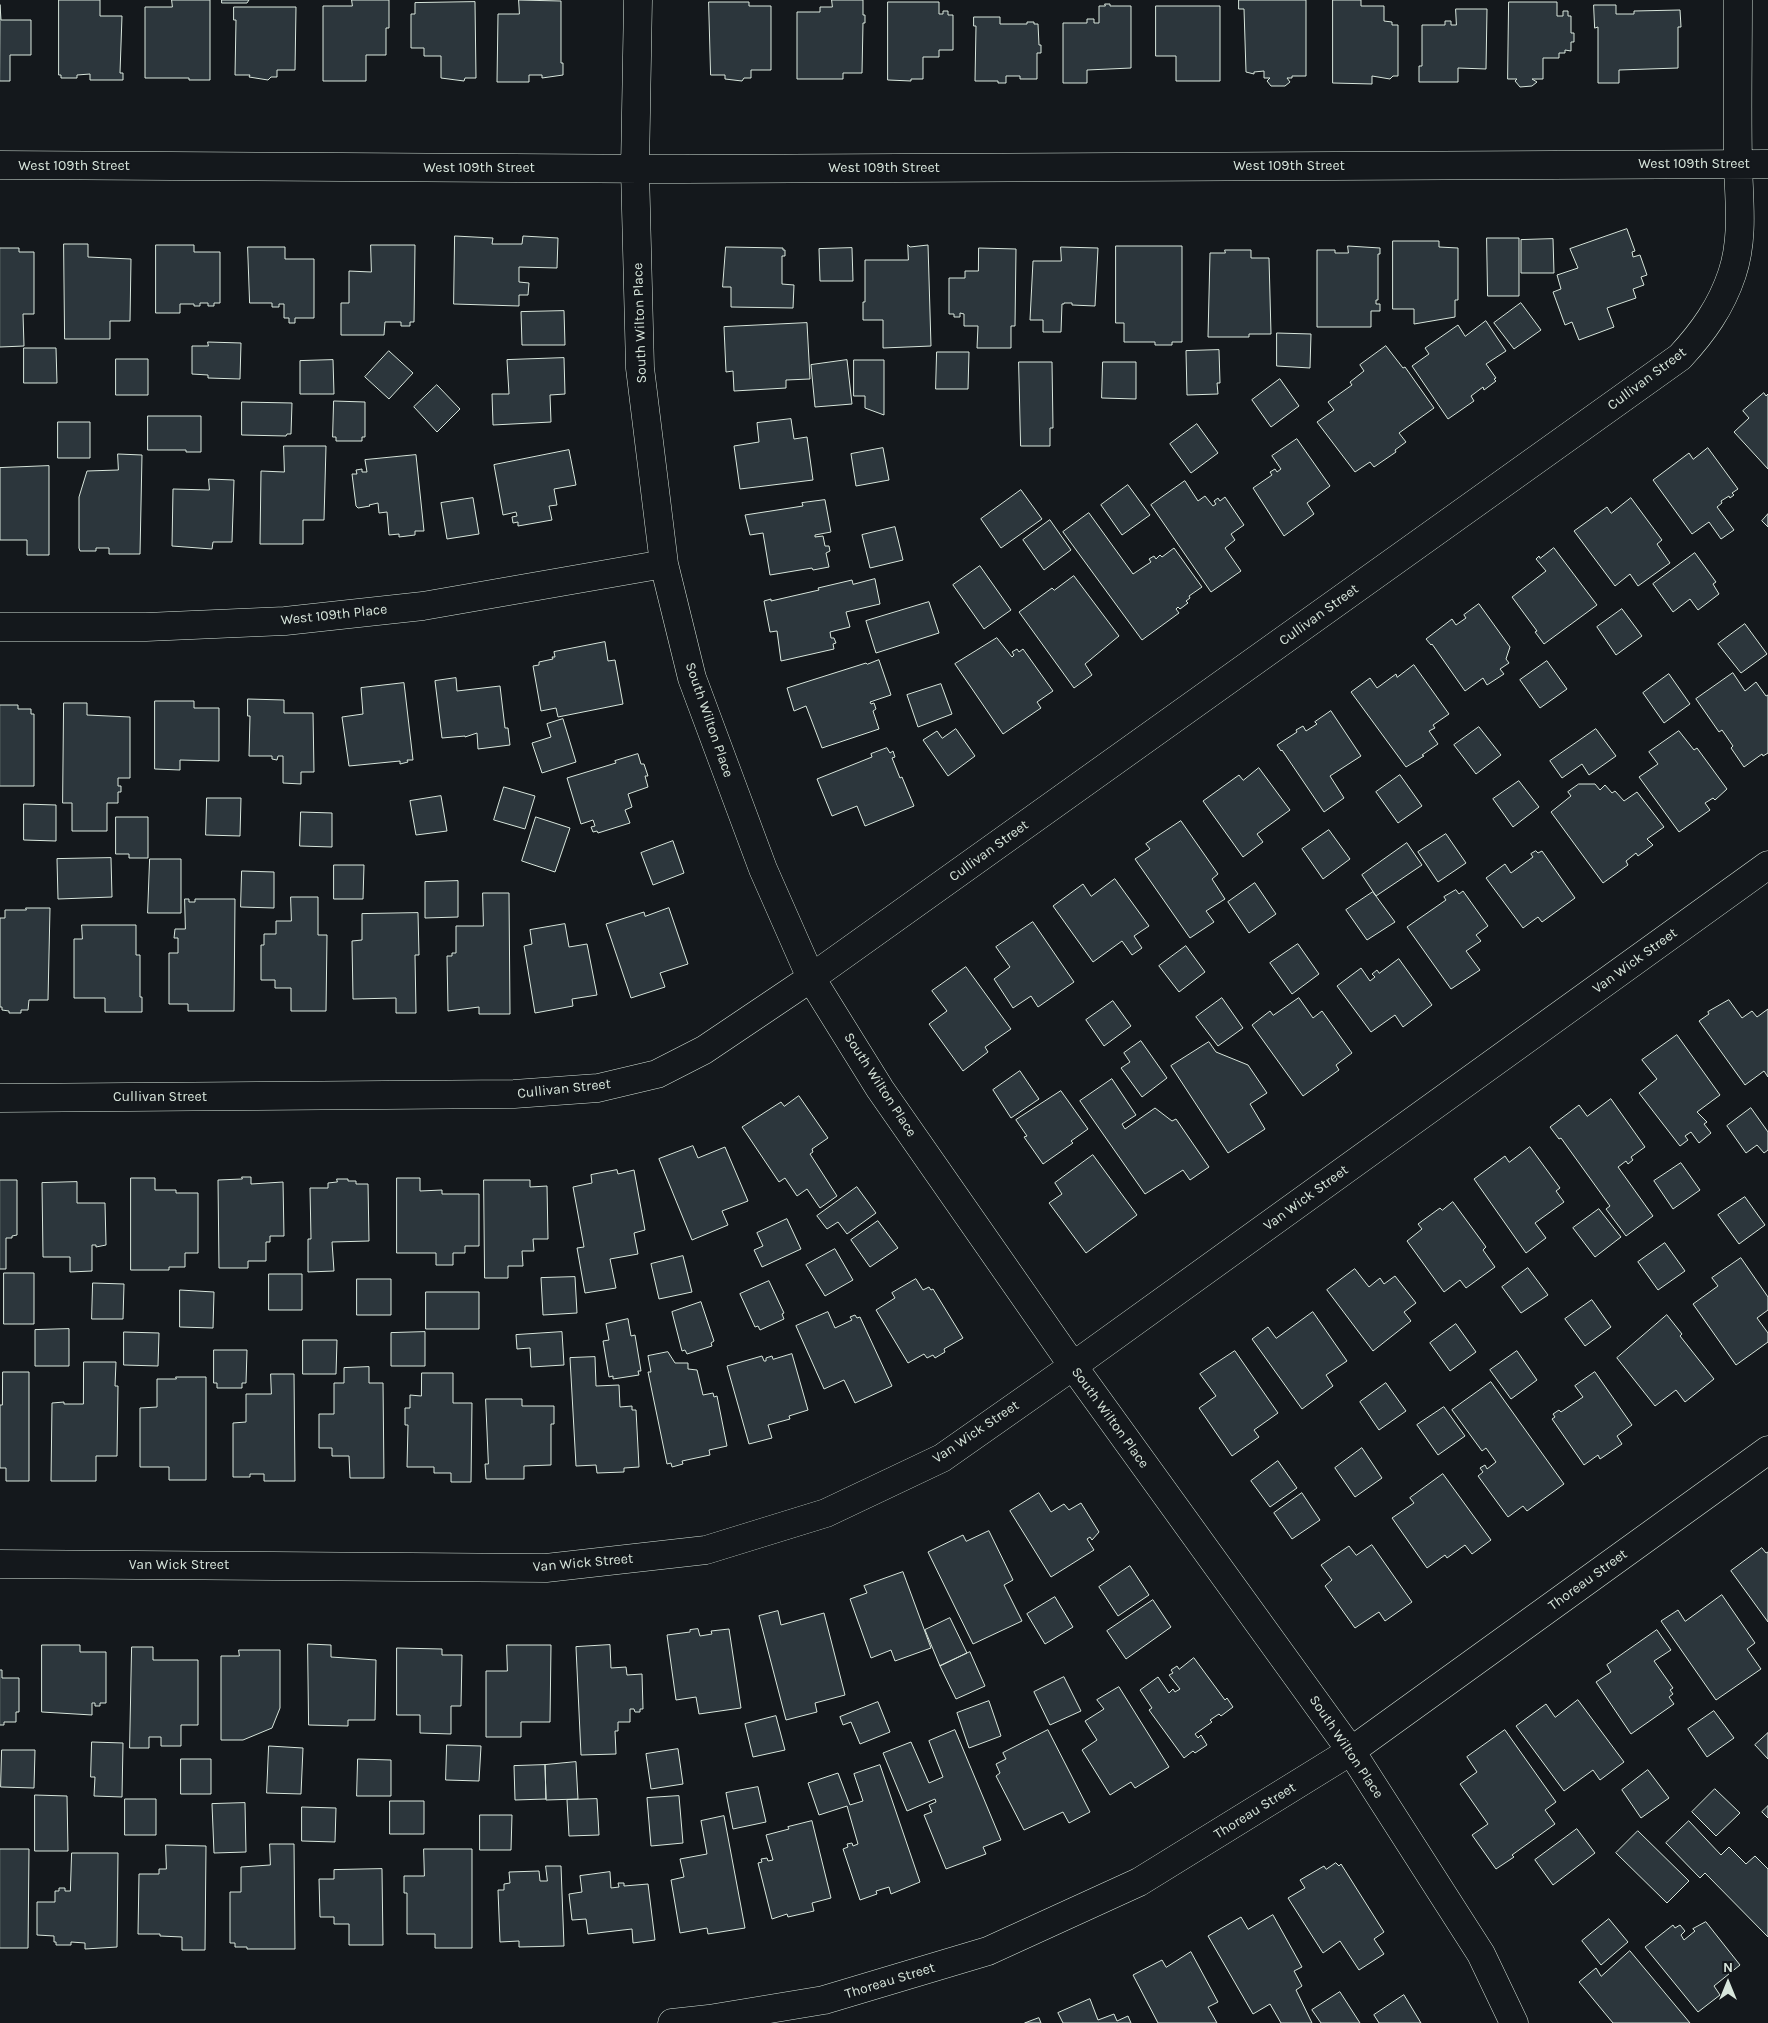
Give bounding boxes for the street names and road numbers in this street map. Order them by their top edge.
street label: West 109th Street [1638,156,1750,172]
street label: West 109th Street [18,158,130,174]
street label: West 109th Street [1233,158,1345,174]
street label: West 109th Street [423,160,535,176]
street label: West 109th Street [828,160,940,176]
street label: South Wilton Place [629,262,651,384]
street label: Cullivan Street [1604,344,1690,414]
street label: Cullivan Street [1276,581,1362,649]
street label: West 109th Place [280,601,388,629]
street label: South Wilton Place [681,660,737,780]
street label: Cullivan Street [946,817,1032,885]
street label: Van Wick Street [1589,925,1681,997]
street label: South Wilton Place [840,1030,920,1140]
street label: Cullivan Street [516,1076,612,1102]
street label: Cullivan Street [113,1089,207,1105]
street label: Van Wick Street [1260,1162,1352,1234]
street label: South Wilton Place [1068,1364,1152,1472]
street label: Van Wick Street [930,1397,1022,1467]
street label: Thoreau Street [1545,1546,1631,1614]
street label: Van Wick Street [532,1550,634,1576]
street label: Van Wick Street [129,1557,229,1573]
street label: South Wilton Place [1305,1692,1387,1802]
street label: Thoreau Street [1211,1779,1299,1843]
street label: Thoreau Street [843,1959,937,2003]

